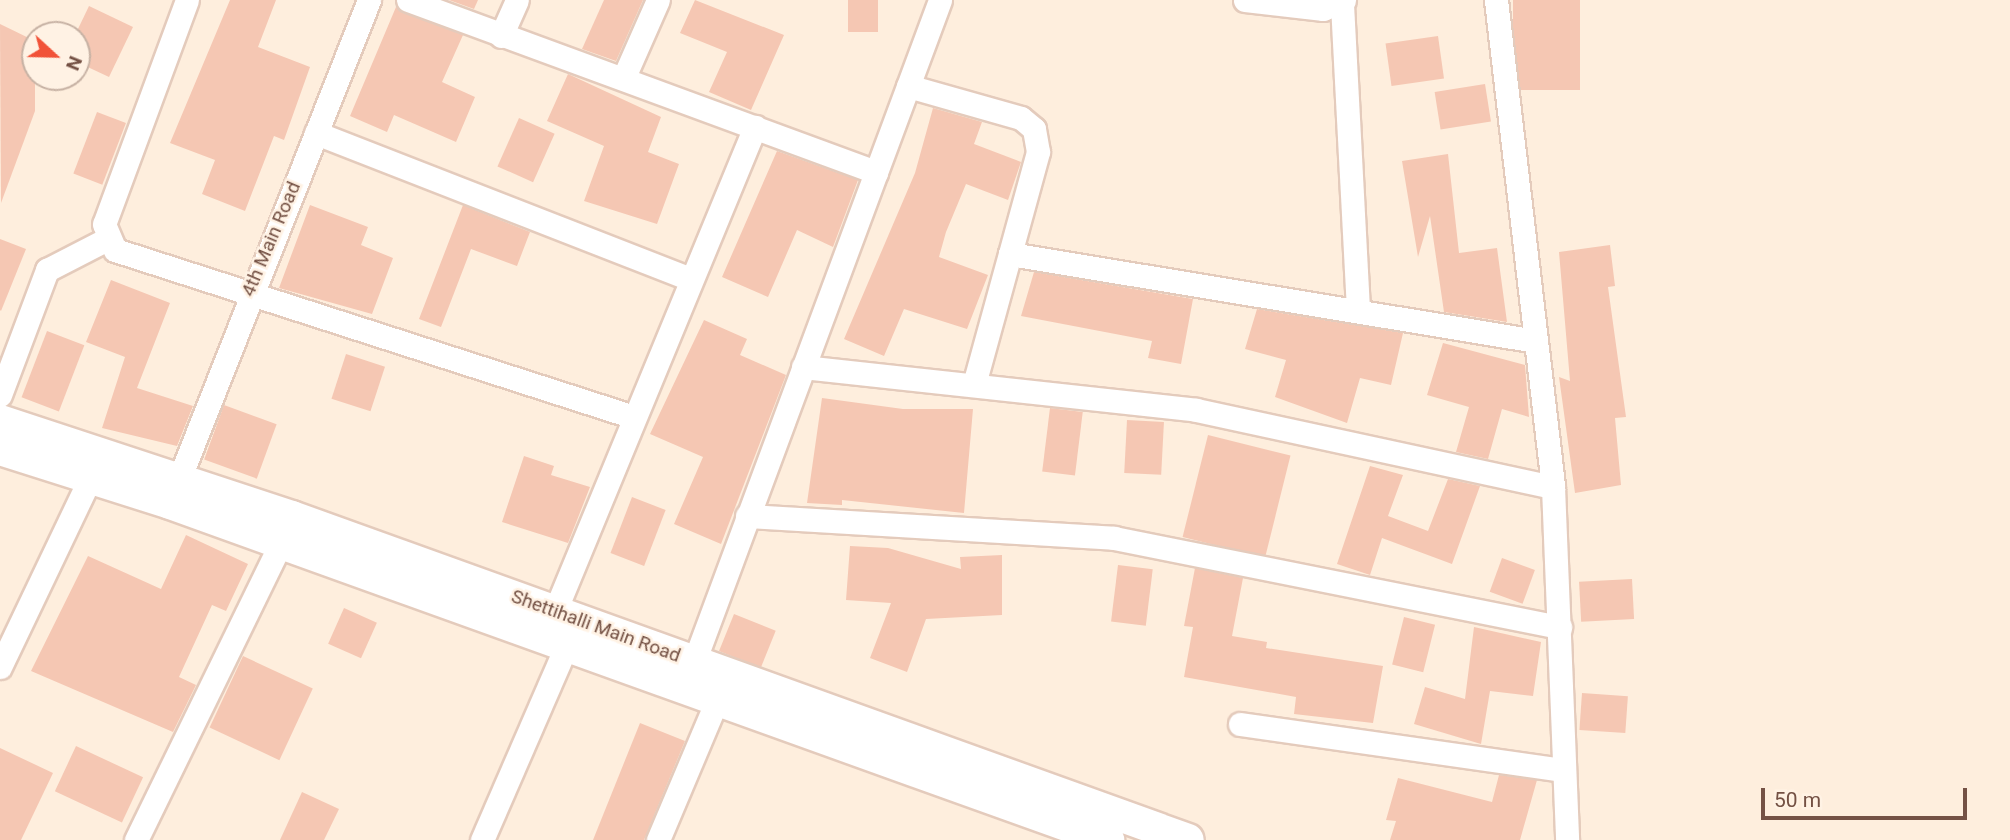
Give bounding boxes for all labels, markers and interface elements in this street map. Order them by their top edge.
north arrow [21,21,91,91]
text: N [61,53,87,74]
street label: 4th Main Road [237,178,305,300]
street label: Shettihalli Main Road [508,585,684,667]
scale bar [1765,774,1972,818]
text: 50 m [1774,788,1821,812]

